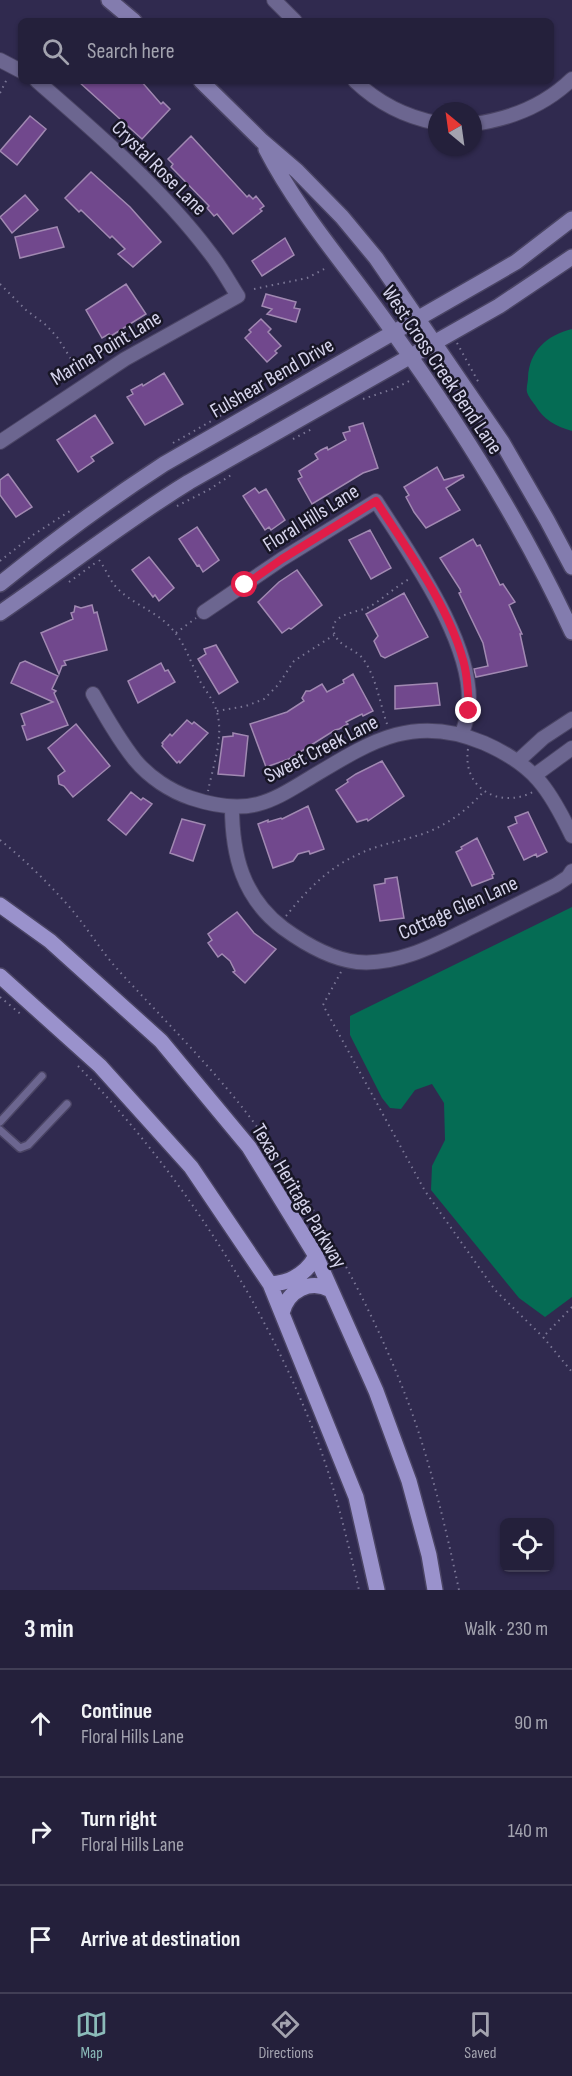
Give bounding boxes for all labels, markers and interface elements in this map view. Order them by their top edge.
search box [18,18,554,84]
icon: search [39,35,72,68]
text: Search here [87,38,174,65]
north arrow [428,102,482,156]
street label: Crystal Rose Lane [106,115,212,221]
street label: West Cross Creek Bend Lane [376,281,508,459]
street label: Marina Point Lane [46,305,166,391]
street label: Fulshear Bend Drive [206,333,338,423]
street label: Floral Hills Lane [259,479,363,557]
route start [231,571,257,597]
route end [455,697,481,723]
street label: Sweet Creek Lane [260,710,382,788]
street label: Cottage Glen Lane [394,871,522,945]
street label: Texas Heritage Parkway [246,1119,352,1273]
map controls [500,1518,554,1572]
button: locate [500,1518,554,1572]
text: 3 min [24,1614,74,1645]
text: Walk · 230 m [465,1617,548,1641]
text: Continue [81,1698,152,1725]
icon: ahead [24,1707,57,1740]
text: 90 m [514,1711,548,1735]
text: Floral Hills Lane [81,1725,184,1749]
text: Turn right [81,1806,157,1833]
icon: right [24,1815,57,1848]
text: 140 m [508,1819,548,1843]
text: Floral Hills Lane [81,1833,184,1857]
icon: arrive [24,1923,57,1956]
text: Arrive at destination [81,1926,240,1953]
tab: Map [75,2008,108,2063]
tab: Directions [258,2008,314,2063]
tab: Saved [464,2008,497,2063]

